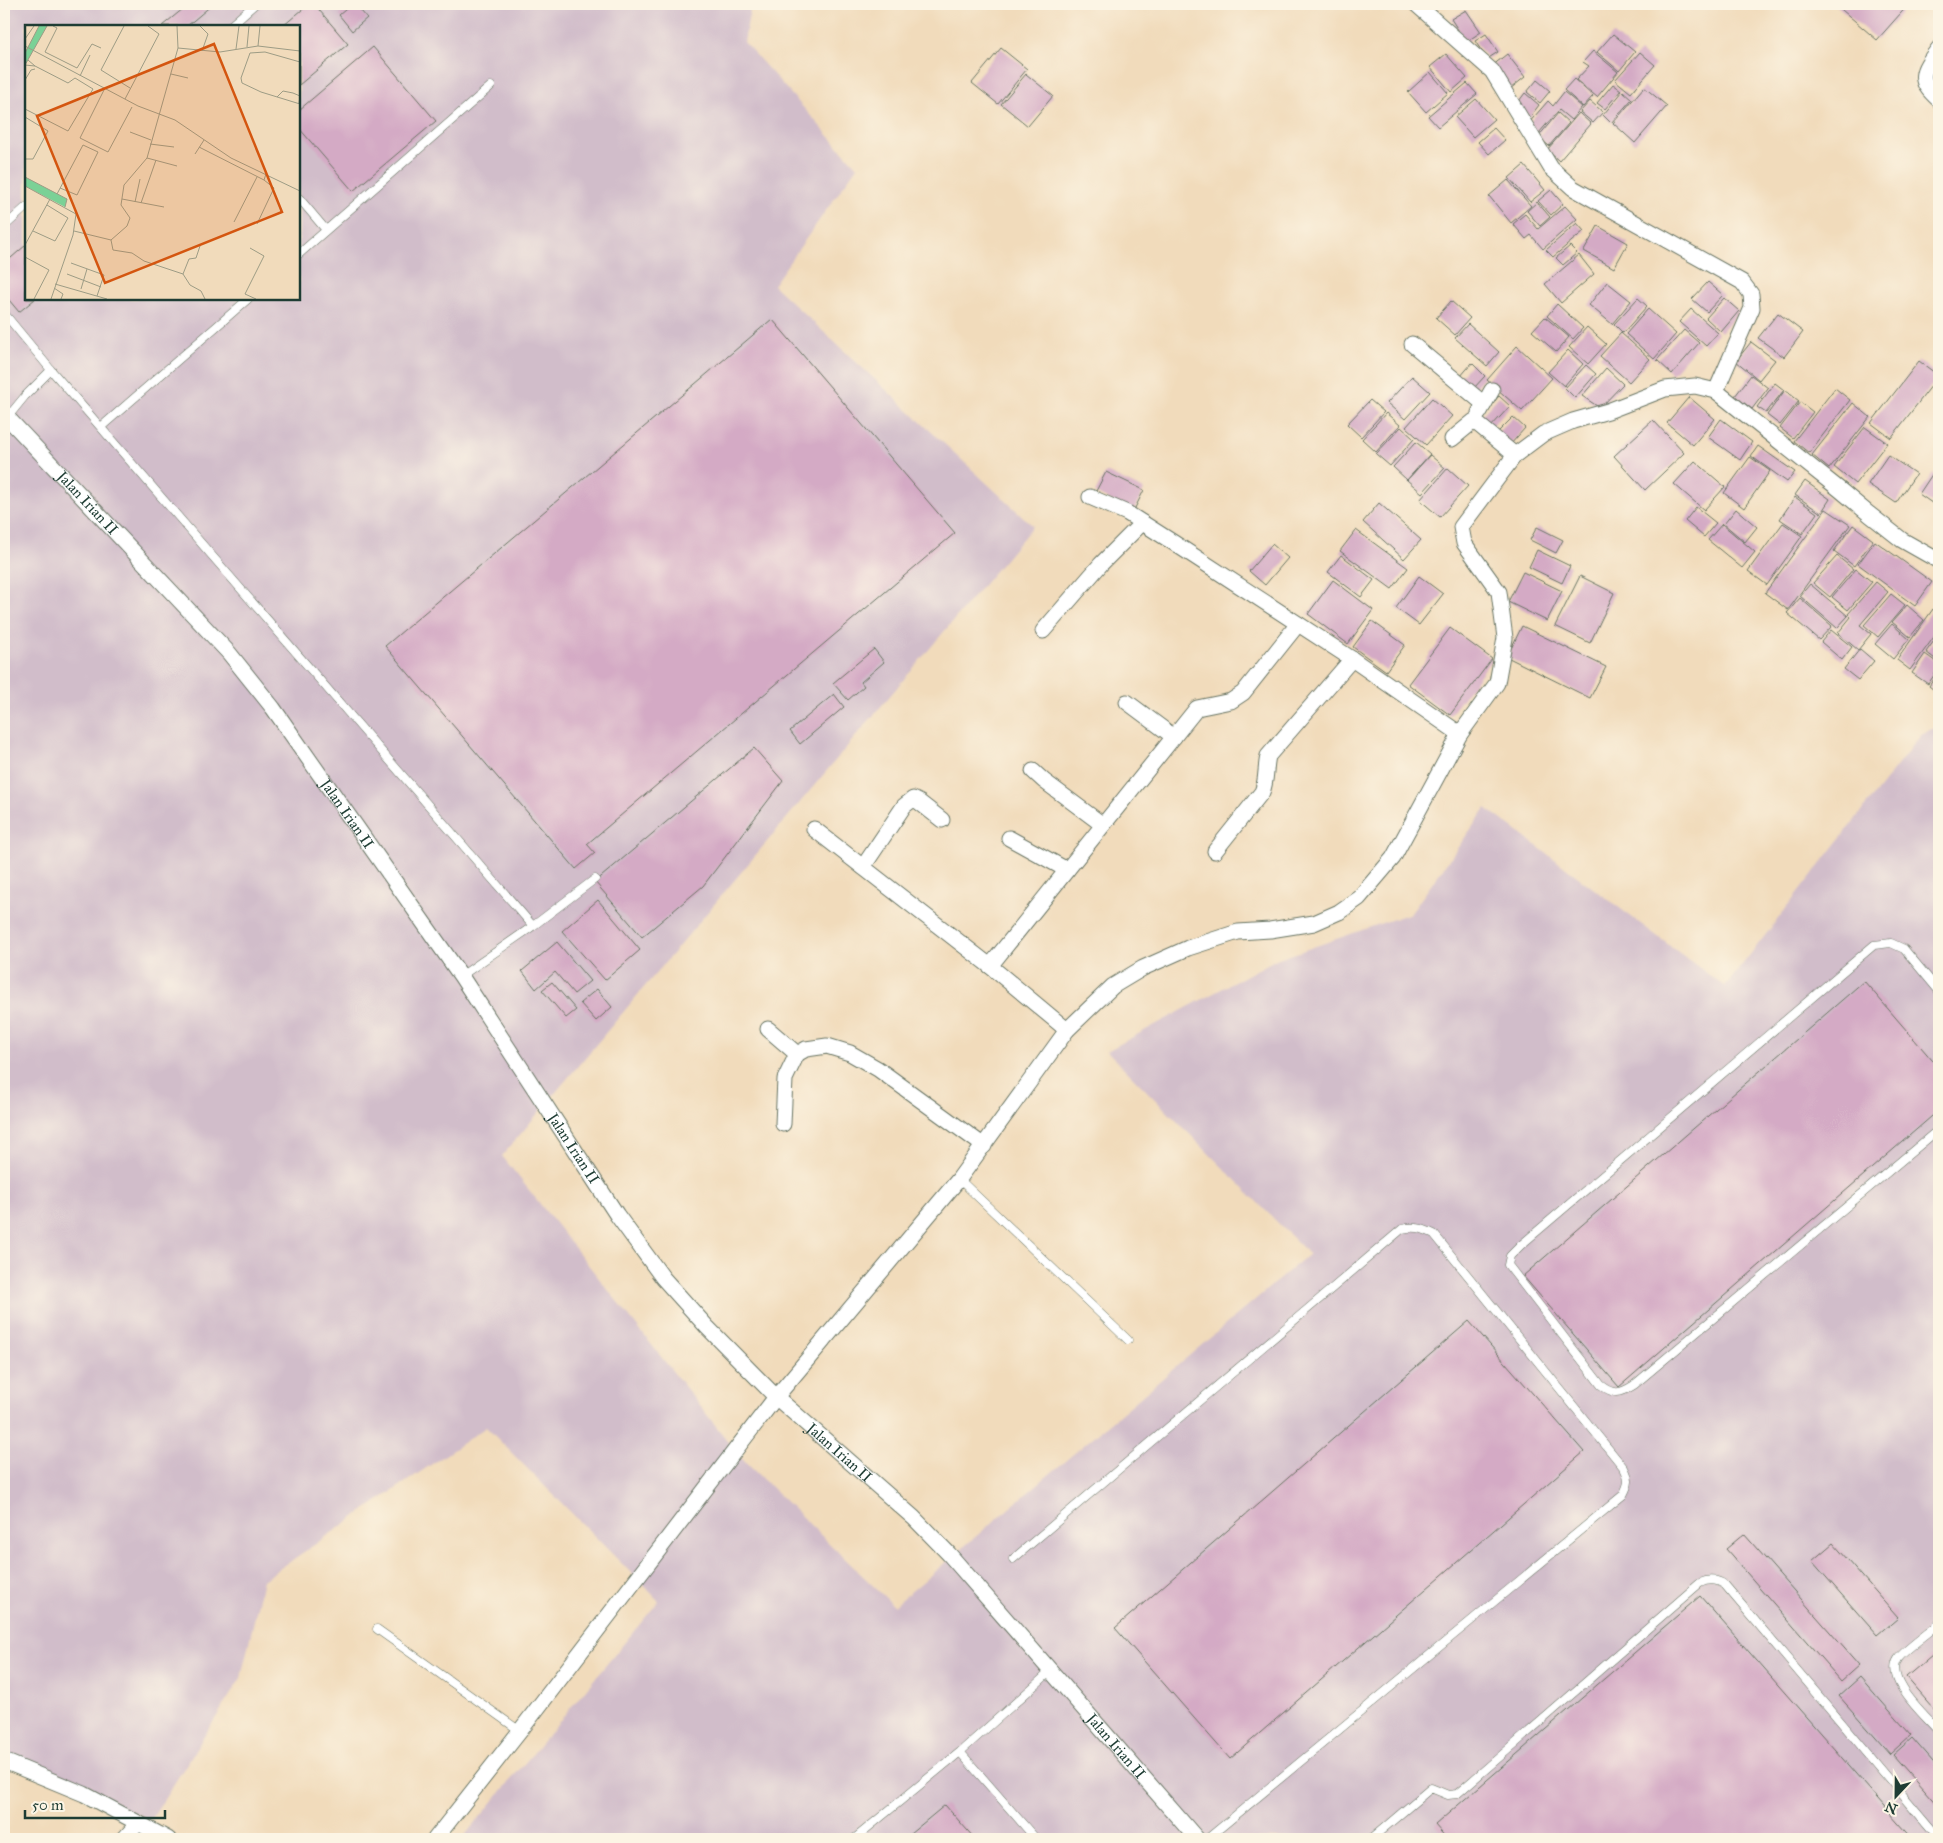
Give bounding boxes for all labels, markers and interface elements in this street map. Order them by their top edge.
inset map [25,25,300,300]
street label: Jalan Irian II [51,466,122,538]
street label: Jalan Irian II [315,774,378,852]
street label: Jalan Irian II [542,1108,603,1187]
street label: Jalan Irian II [801,1418,876,1486]
street label: Jalan Irian II [1081,1708,1149,1782]
north arrow [1870,1770,1920,1820]
scale bar [25,1788,165,1820]
text: 50 m [32,1796,64,1814]
text: N [1883,1797,1900,1818]

